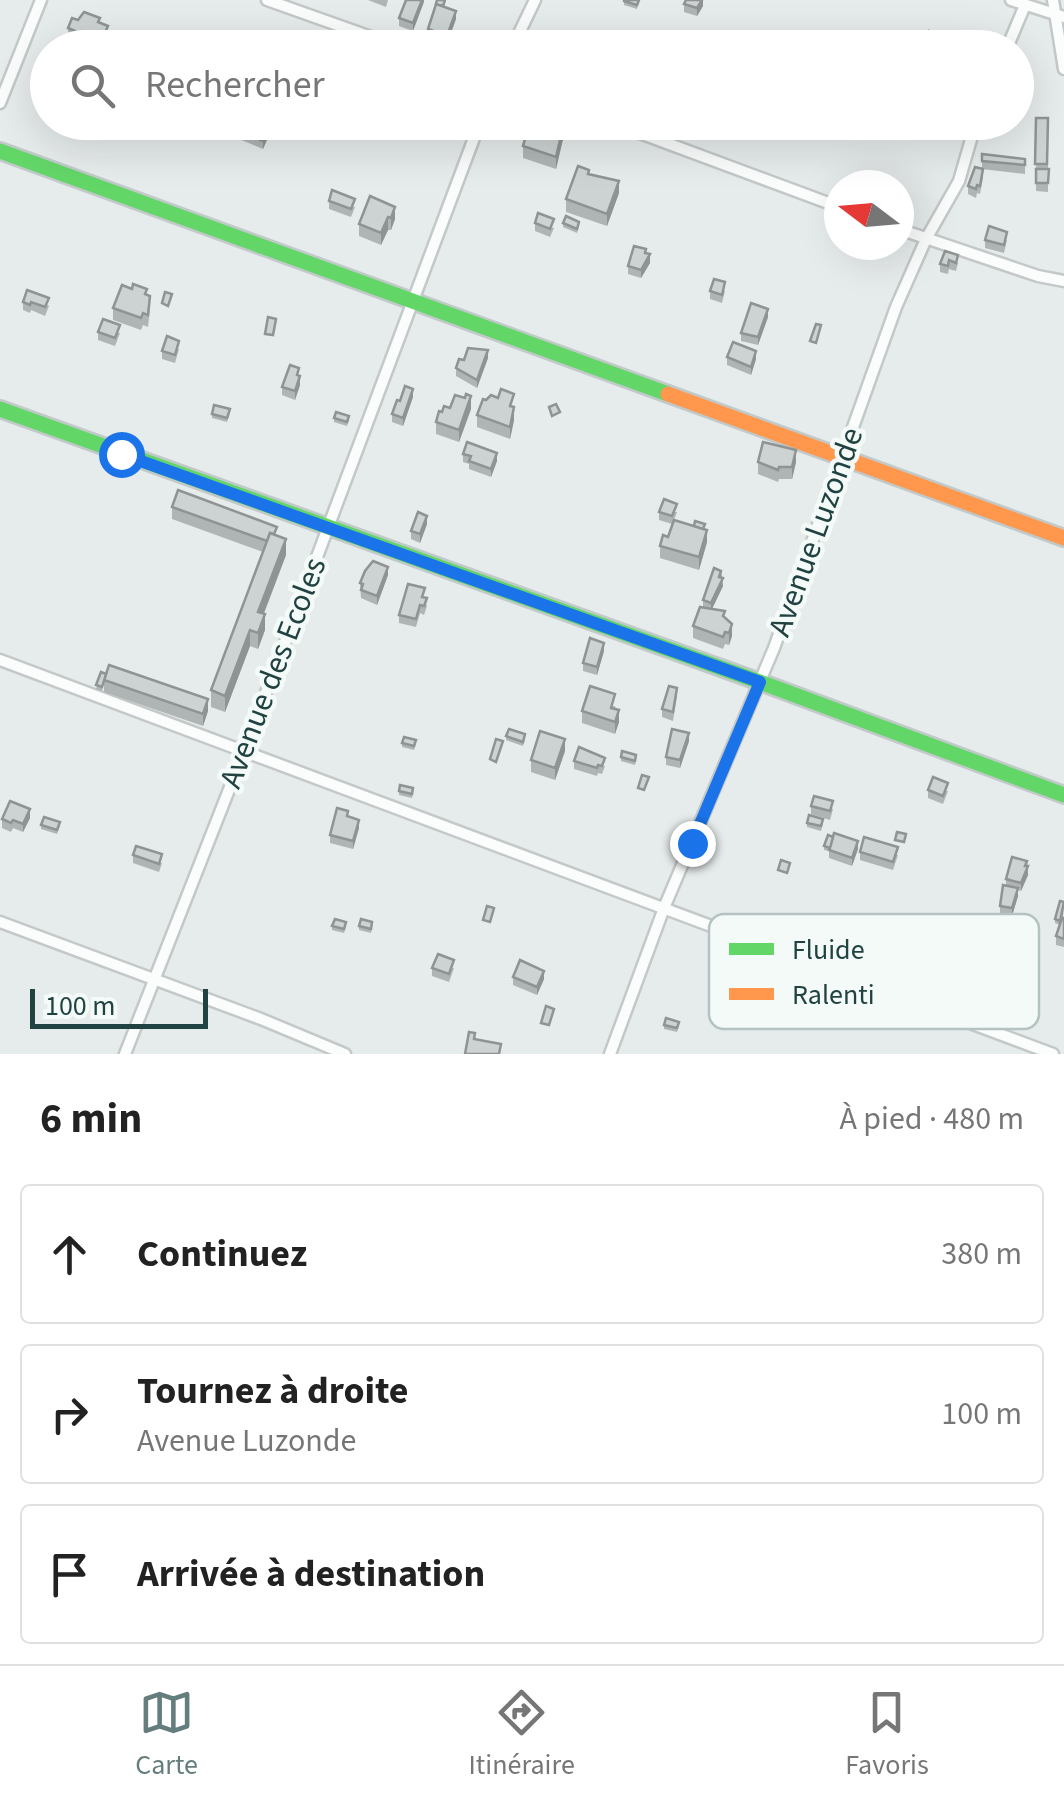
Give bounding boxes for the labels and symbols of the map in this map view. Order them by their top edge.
north arrow [824,170,914,260]
street label: Avenue Luzonde [757,421,875,643]
route start [99,432,145,478]
street label: Avenue des Ecoles [208,551,338,795]
route end [670,821,716,867]
legend [709,914,1039,1029]
text: Fluide [792,930,865,970]
text: Ralenti [792,975,875,1015]
scale bar [30,984,208,1028]

